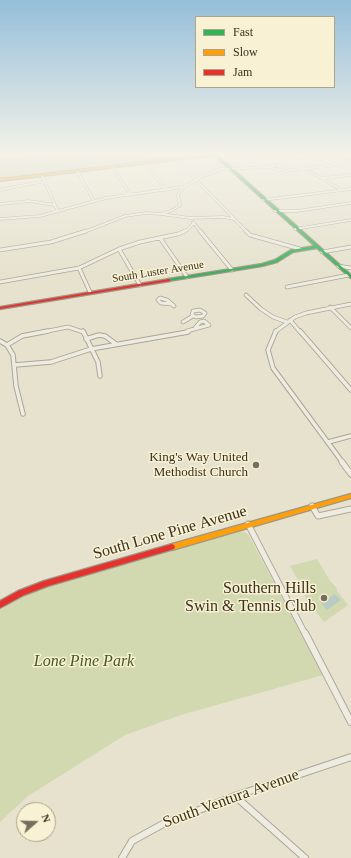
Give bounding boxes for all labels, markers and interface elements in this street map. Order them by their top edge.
legend [195,16,335,88]
text: Fast [233,25,253,39]
text: Slow [233,45,258,59]
text: Jam [233,65,252,79]
street label: South Luster Avenue [111,258,205,286]
place label: King's Way United Methodist Church [149,450,248,481]
marker: King's Way United Methodist Church [251,460,261,470]
street label: South Lone Pine Avenue [91,502,249,564]
place label: Southern Hills Swin & Tennis Club [185,579,316,617]
marker: Southern Hills Swin & Tennis Club [319,593,329,603]
park label: Lone Pine Park [34,652,134,672]
street label: South Ventura Avenue [160,765,302,833]
north arrow [16,802,56,842]
text: N [39,812,53,824]

